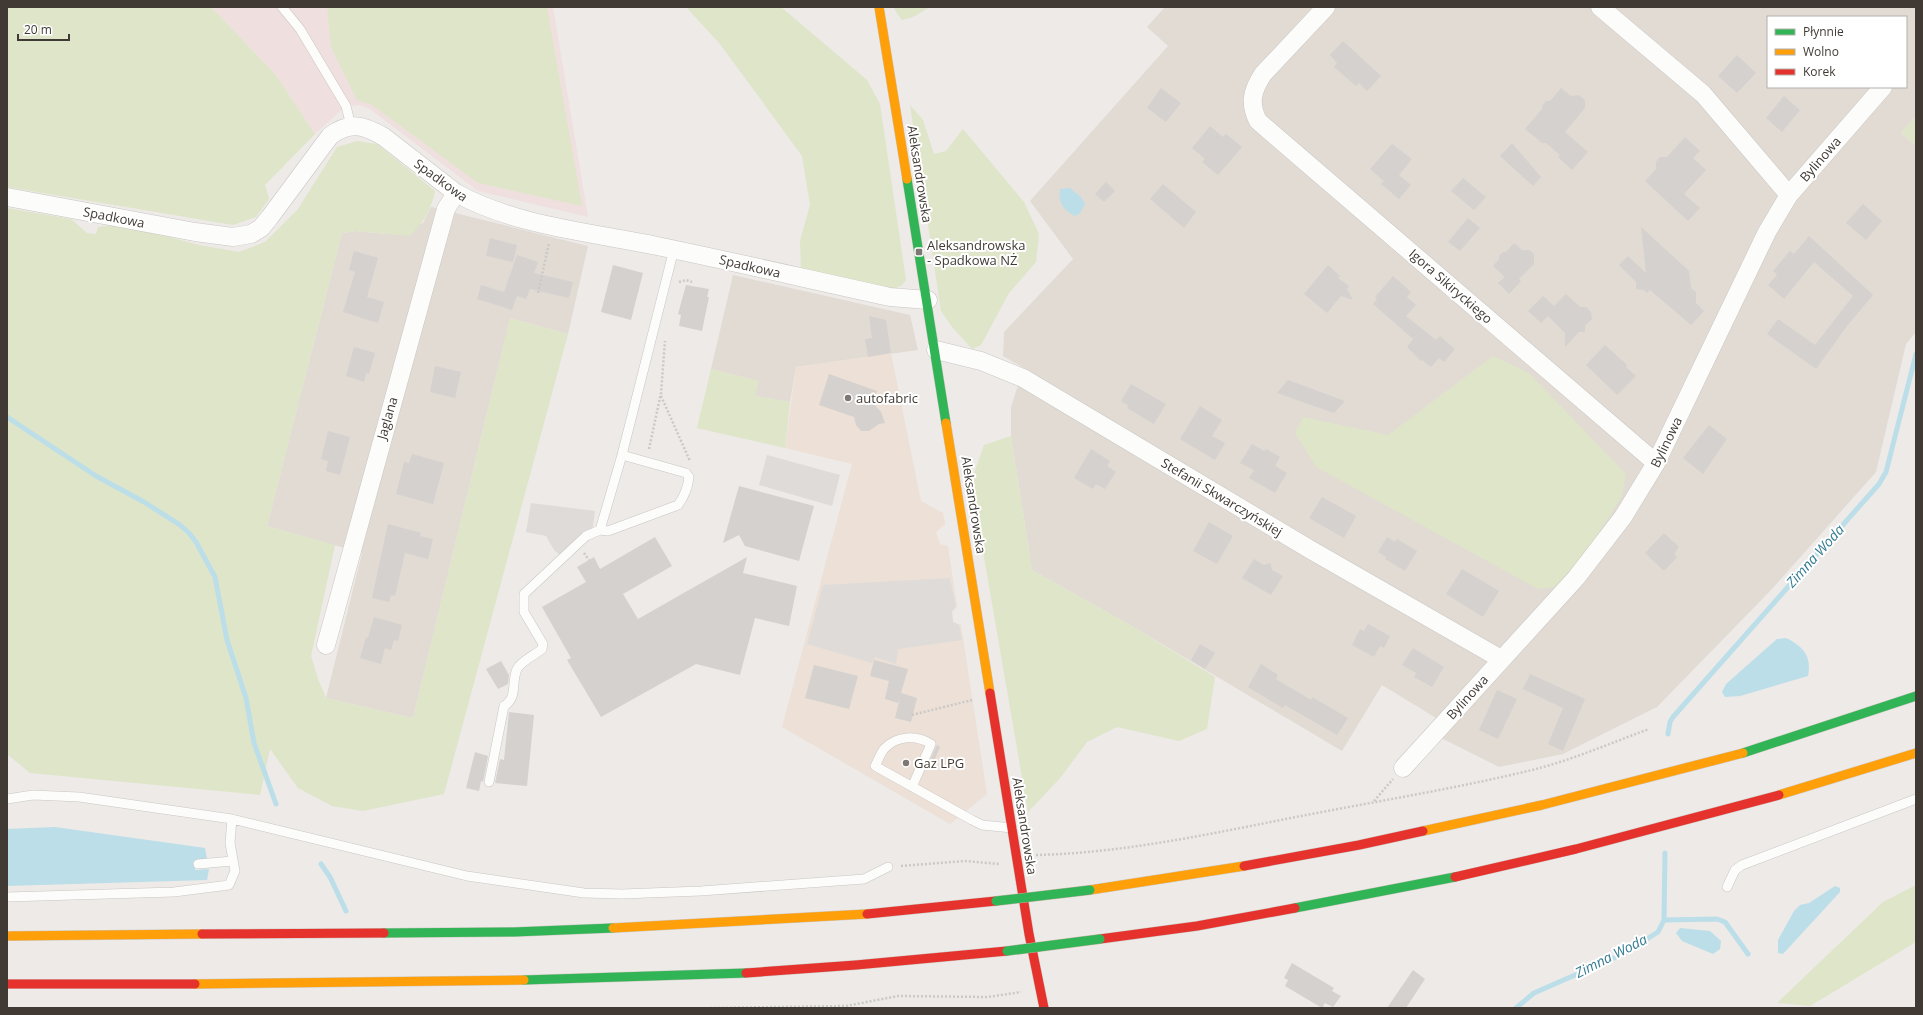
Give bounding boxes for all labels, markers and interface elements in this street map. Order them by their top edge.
scale bar [18,16,69,42]
legend [1767,16,1907,88]
text: 20 m [24,21,52,38]
text: Płynnie [1803,23,1844,40]
text: Wolno [1803,43,1839,60]
text: Korek [1803,63,1836,80]
street label: Aleksandrowska [903,124,937,224]
street label: Bylinowa [1795,133,1845,185]
street label: Spadkowa [411,154,471,206]
street label: Spadkowa [82,202,146,232]
place label: Aleksandrowska - Spadkowa NŻ [927,236,1025,269]
street label: Igora Sikiryckiego [1405,245,1497,327]
marker: Aleksandrowska - Spadkowa NŻ [914,247,924,257]
street label: Spadkowa [718,250,782,282]
place label: autofabric [856,389,918,407]
marker: autofabric [843,393,853,403]
street label: Jaglana [372,395,402,443]
street label: Bylinowa [1646,414,1686,470]
street label: Stefanii Skwarczyńskiej [1158,454,1286,540]
street label: Aleksandrowska [957,455,991,555]
water label: Zimna Woda [1781,520,1848,592]
street label: Bylinowa [1442,671,1492,723]
place label: Gaz LPG [914,754,964,772]
marker: Gaz LPG [901,758,911,768]
street label: Aleksandrowska [1008,776,1042,876]
water label: Zimna Woda [1571,929,1650,982]

